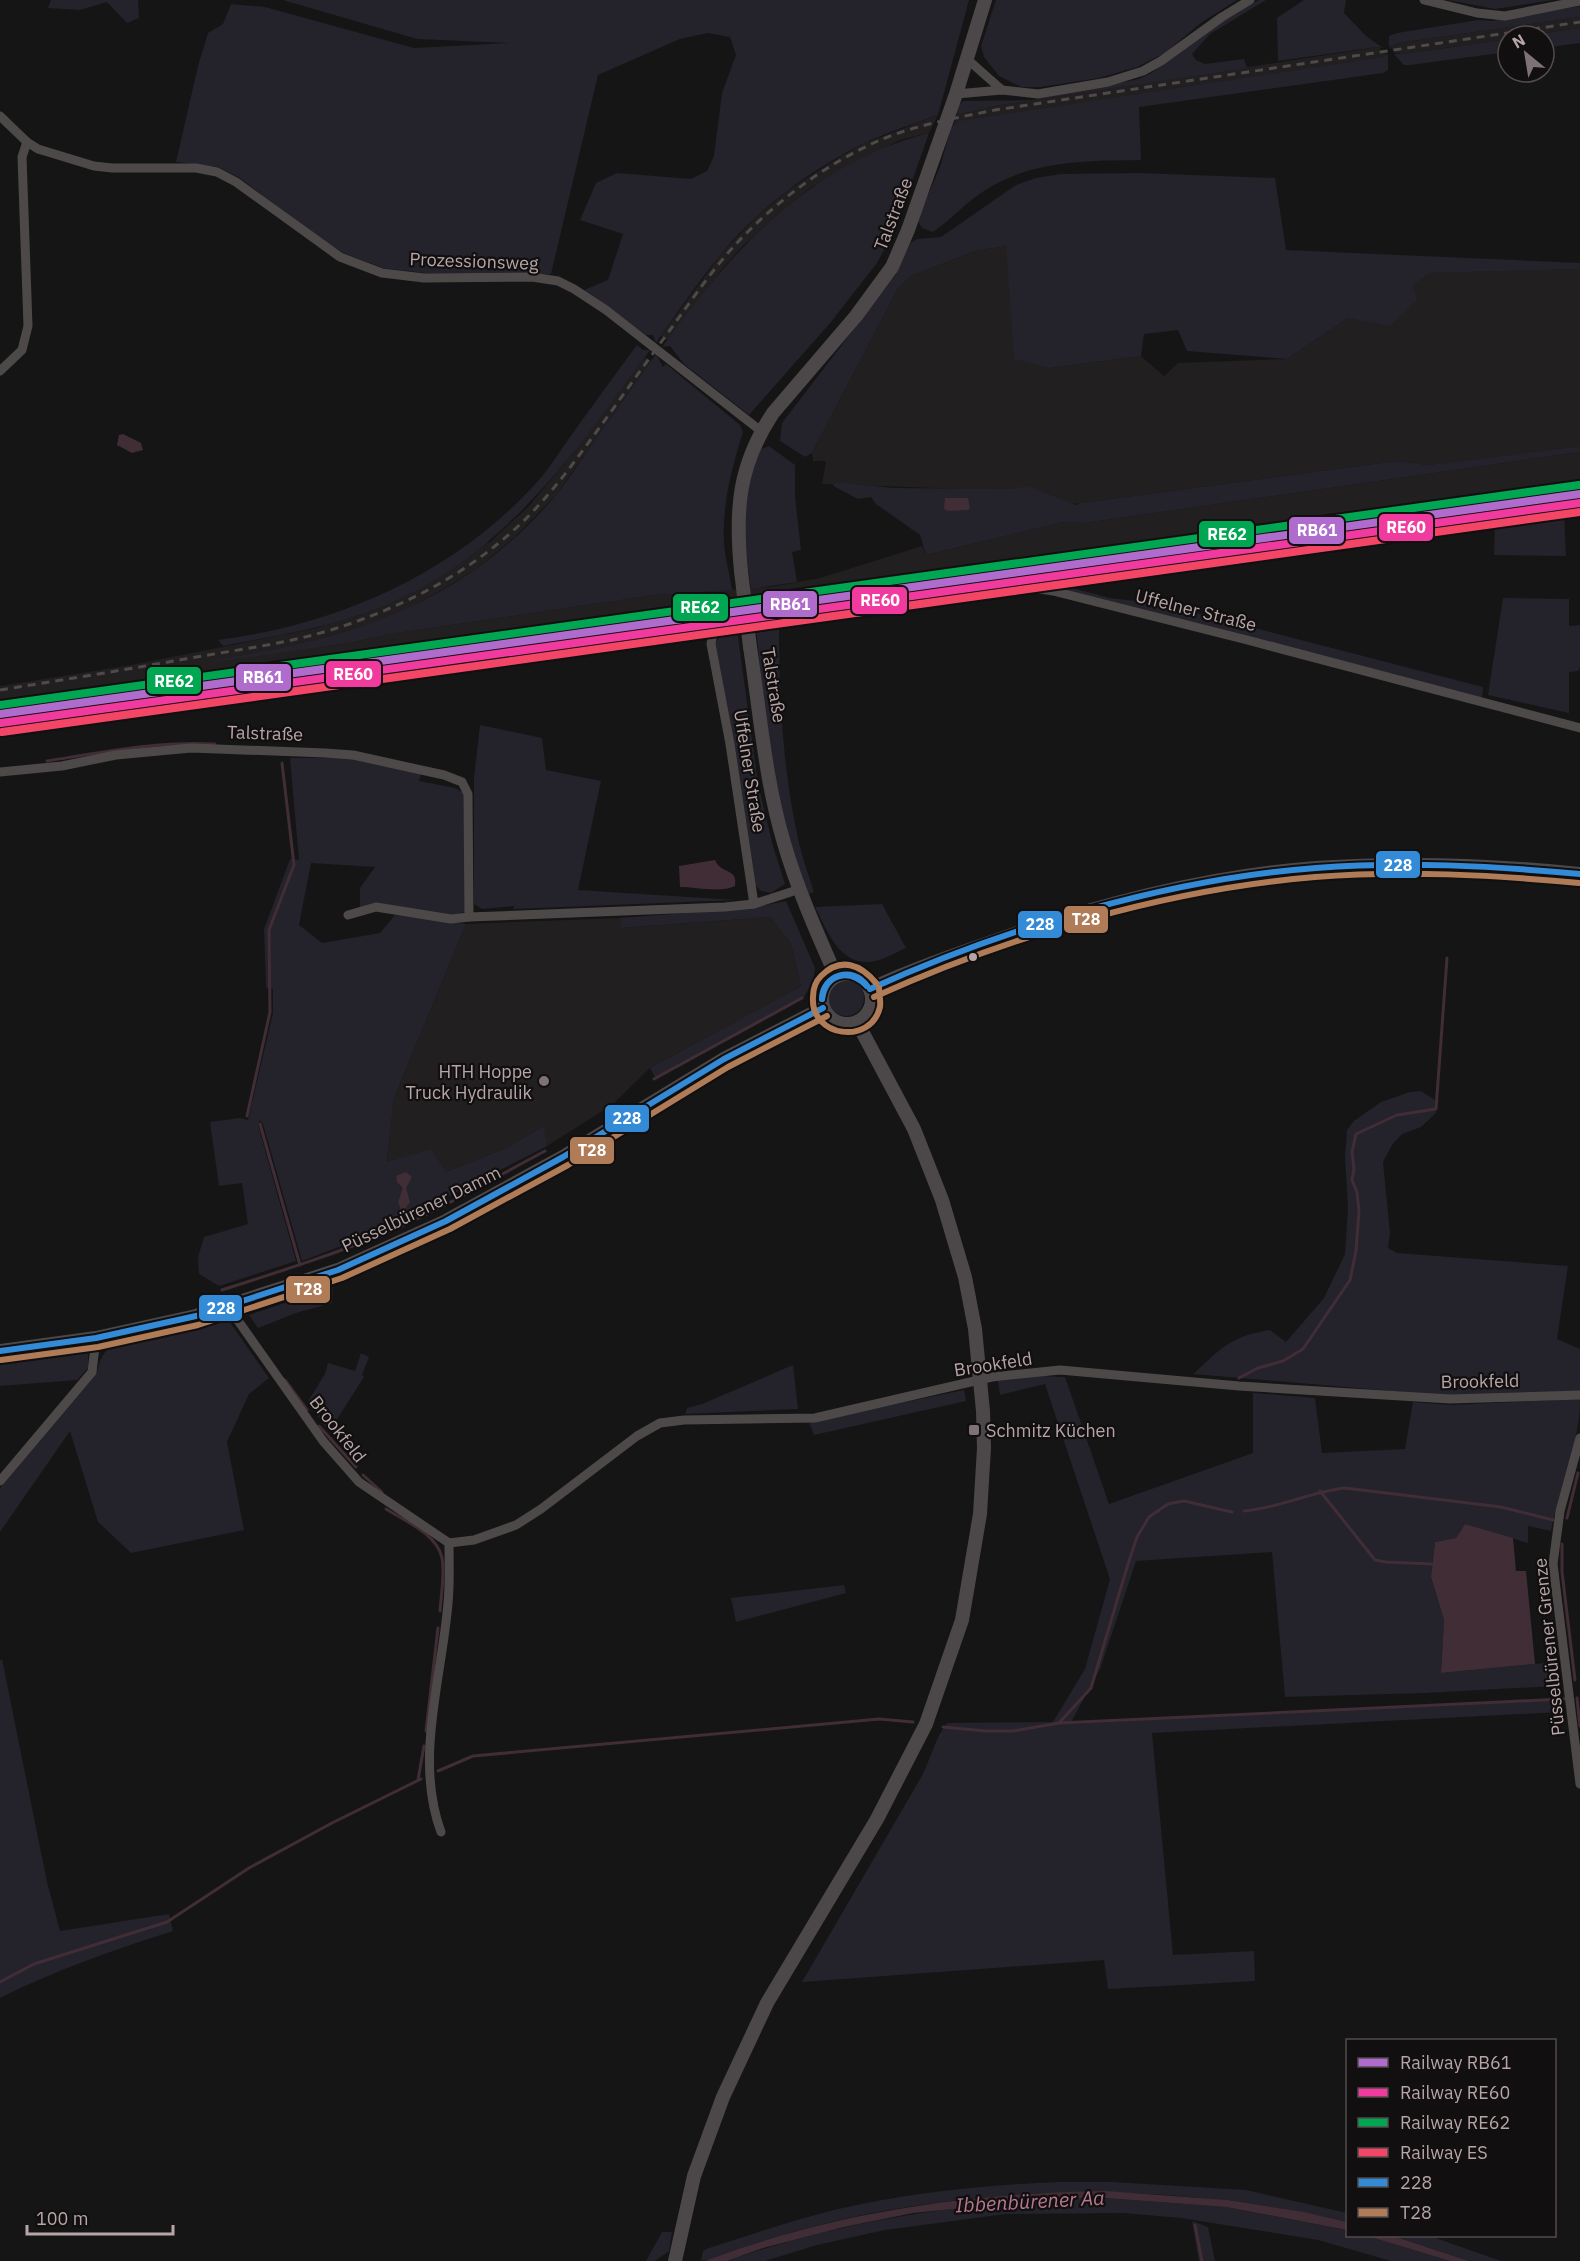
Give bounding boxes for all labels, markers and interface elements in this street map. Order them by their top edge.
north arrow [1496,24,1556,84]
text: N [1508,29,1529,53]
street label: Talstraße [869,174,917,254]
street label: Prozessionsweg [409,247,539,275]
line badge: RE60 [1378,513,1434,542]
line badge: RB61 [1288,516,1345,545]
text: RE60 [1386,517,1426,537]
line badge: RE62 [1198,520,1255,548]
text: RB61 [1297,520,1338,540]
text: RE62 [1207,524,1247,544]
street label: Uffelner Straße [1133,584,1259,636]
line badge: RE60 [851,586,908,615]
line badge: RB61 [762,590,818,618]
text: RE60 [860,590,900,610]
line badge: RE62 [672,593,729,622]
text: RB61 [770,594,811,614]
text: RE62 [680,597,720,617]
street label: Talstraße [757,646,791,724]
line badge: RE60 [325,660,382,688]
line badge: RB61 [235,663,292,692]
text: RE60 [333,664,373,684]
line badge: RE62 [146,666,202,695]
text: RB61 [243,667,284,687]
text: RE62 [154,671,194,691]
street label: Uffelner Straße [729,708,771,834]
street label: Talstraße [227,720,304,746]
line badge: 228 [1375,850,1421,879]
text: 228 [1384,855,1412,875]
line badge: T28 [1063,905,1109,934]
text: T28 [1072,909,1100,929]
line badge: 228 [1017,910,1063,939]
text: 228 [1026,914,1054,934]
unlabelled marker [967,951,979,963]
place label: HTH Hoppe Truck Hydraulik [406,1060,533,1104]
marker: HTH Hoppe Truck Hydraulik [537,1074,551,1088]
line badge: 228 [604,1104,650,1133]
text: 228 [613,1108,641,1128]
line badge: T28 [569,1136,615,1165]
text: T28 [578,1140,606,1160]
street label: Püsselbürener Damm [338,1160,504,1258]
line badge: T28 [285,1275,331,1304]
text: T28 [294,1279,322,1299]
line badge: 228 [198,1294,243,1322]
text: 228 [207,1298,235,1318]
street label: Brookfeld [952,1346,1034,1382]
street label: Brookfeld [1440,1369,1520,1393]
street label: Brookfeld [305,1391,371,1467]
place label: Schmitz Küchen [986,1419,1116,1442]
marker: Schmitz Küchen [967,1423,981,1437]
street label: Püsselbürener Grenze [1528,1557,1570,1737]
legend [1346,2039,1556,2237]
text: Railway RB61 [1400,2051,1512,2074]
text: Railway RE60 [1400,2081,1510,2104]
text: Railway RE62 [1400,2111,1510,2134]
text: Railway ES [1400,2141,1488,2164]
text: 228 [1400,2171,1432,2194]
water label: Ibbenbürener Aa [955,2184,1105,2218]
scale bar [27,2198,172,2236]
text: T28 [1400,2201,1432,2224]
text: 100 m [36,2207,88,2230]

